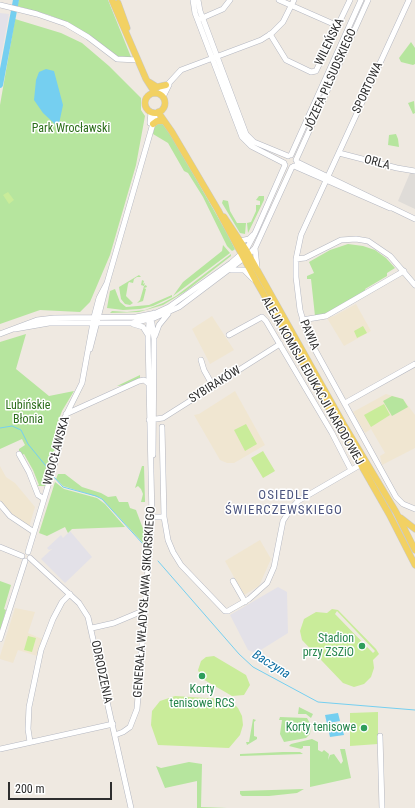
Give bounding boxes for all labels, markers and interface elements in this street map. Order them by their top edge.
street label: WILEŃSKA [312,16,348,68]
street label: JÓZEFA PIŁSUDSKIEGO [302,26,360,134]
street label: SPORTOWA [350,60,386,116]
park label: Park Wrocławski [32,122,110,136]
street label: ORLA [362,153,392,173]
street label: ALEJA KOMISJI EDUKACJI NARODOWEJ [258,294,366,468]
street label: PAWIA [296,318,322,352]
street label: SYBIRAKÓW [187,364,243,406]
park label: Lubińskie Błonia [6,399,50,427]
street label: WROCŁAWSKA [41,415,73,487]
district label: OSIEDLE ŚWIERCZEWSKIEGO [225,488,343,519]
street label: GENERAŁA WŁADYSŁAWA SIKORSKIEGO [131,506,159,698]
place label: Stadion przy ZSZiO [303,632,354,660]
street label: ODRODZENIA [87,639,115,705]
marker: Stadion przy ZSZiO [357,641,367,651]
water label: Baczyna [249,647,293,683]
marker: Korty tenisowe RCS [197,671,207,681]
place label: Korty tenisowe RCS [170,683,234,711]
place label: Korty tenisowe [286,721,356,735]
marker: Korty tenisowe [359,723,369,733]
scale bar [10,774,114,800]
text: 200 m [15,782,45,796]

